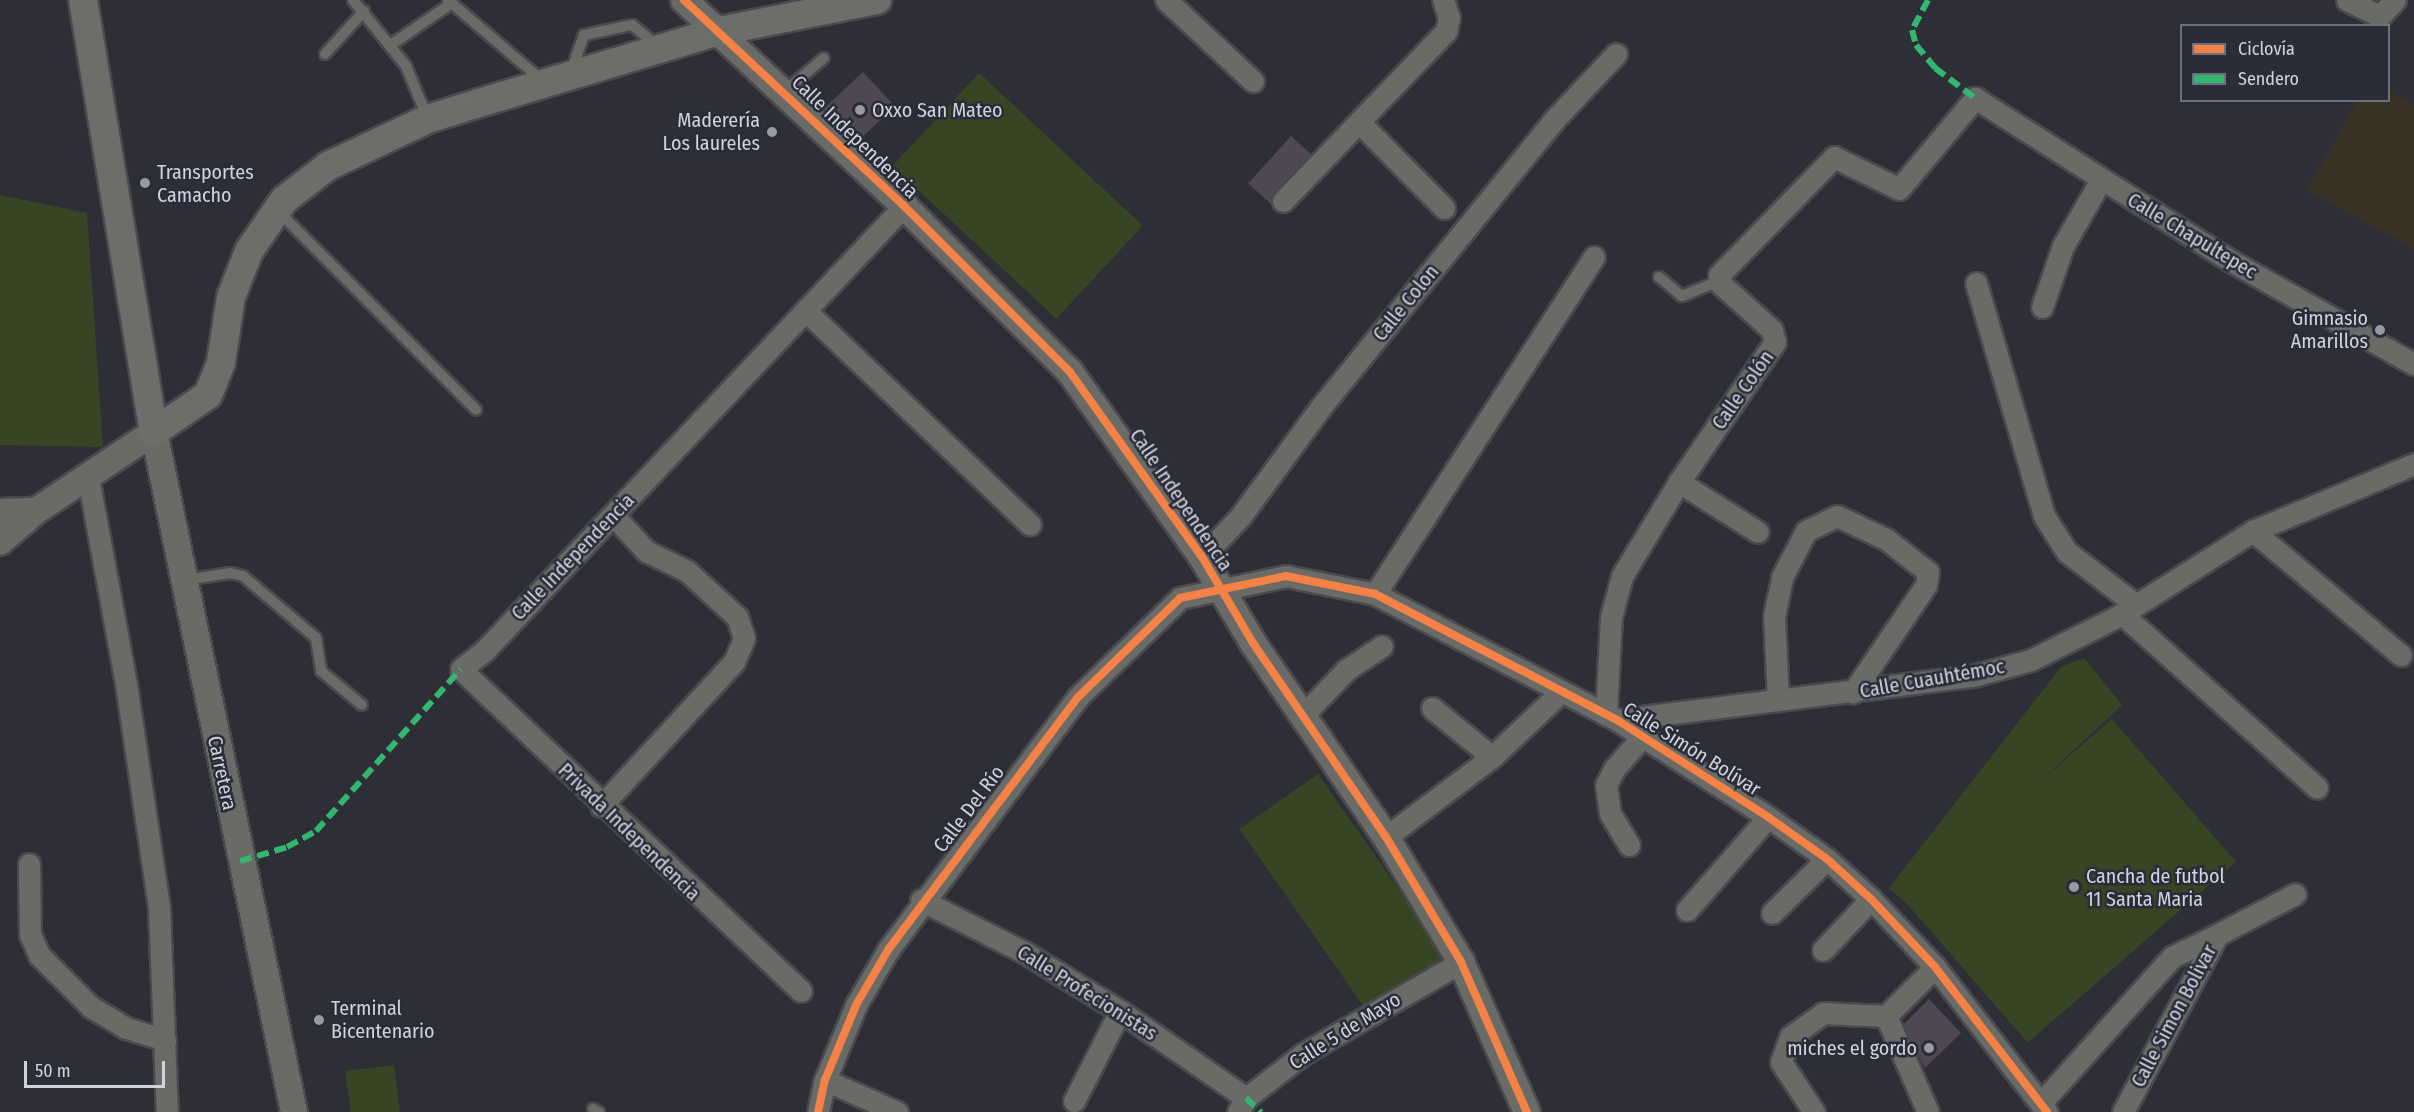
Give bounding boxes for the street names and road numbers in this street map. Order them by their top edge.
street label: Calle Independencia [787,71,923,203]
street label: Calle Chapultepec [2123,188,2261,284]
street label: Calle Colon [1368,260,1444,346]
street label: Calle Colón [1707,346,1779,434]
street label: Calle Independencia [1124,424,1238,576]
street label: Calle Independencia [507,489,639,625]
street label: Calle Cuauhtémoc [1858,654,2006,704]
street label: Calle Simón Bolívar [1619,697,1765,801]
street label: Carretera [202,734,242,812]
street label: Privada Independencia [553,758,705,906]
street label: Calle Del Río [929,761,1009,857]
street label: Calle Profecionistas [1013,940,1161,1046]
street label: Calle Simon Bolivar [2126,941,2222,1091]
street label: Calle 5 de Mayo [1285,987,1405,1075]

